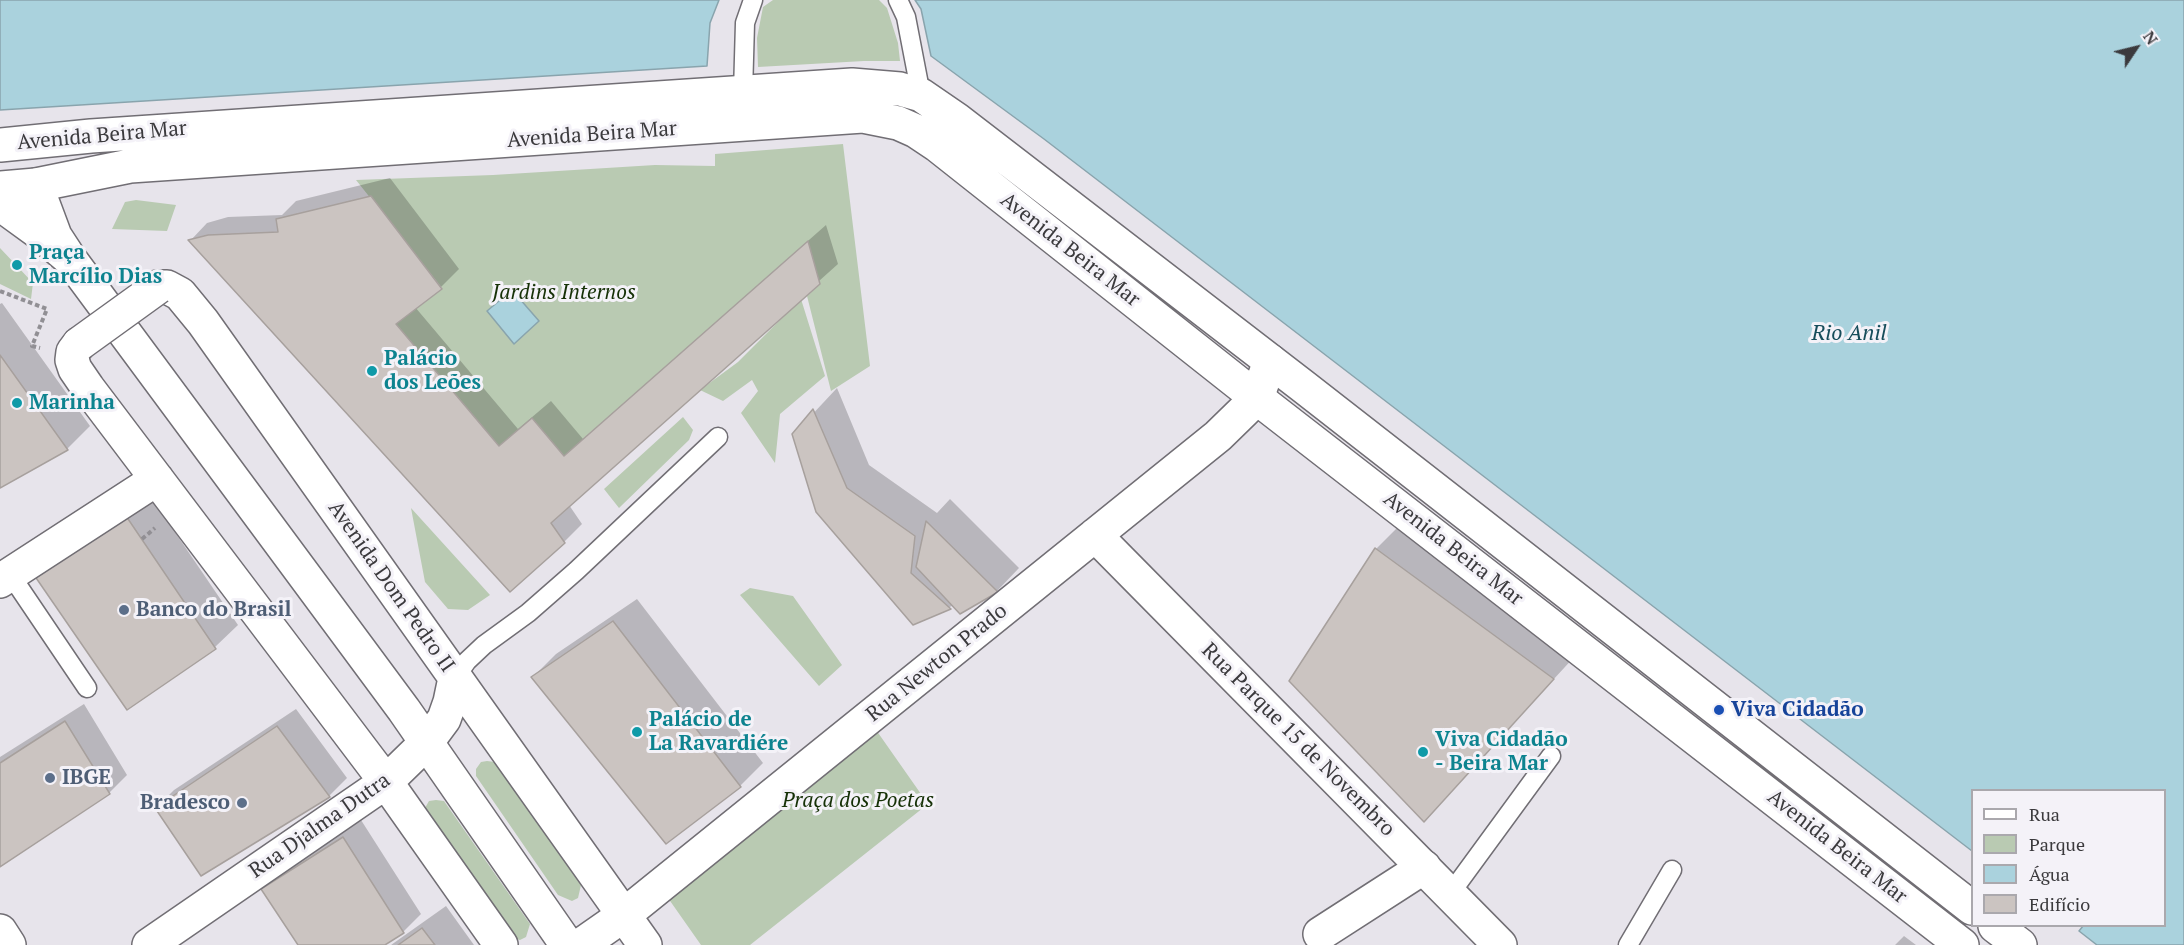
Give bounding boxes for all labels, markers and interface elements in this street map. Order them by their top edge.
north arrow [2106,18,2166,78]
text: N [2138,26,2163,49]
street label: Avenida Beira Mar [16,116,188,156]
street label: Avenida Beira Mar [506,116,678,154]
street label: Avenida Beira Mar [995,188,1145,312]
place label: Praça Marcílio Dias [29,240,162,290]
marker: Praça Marcílio Dias [10,258,24,272]
park label: Jardins Internos [492,280,636,306]
water label: Rio Anil [1811,321,1887,347]
place label: Palácio dos Leões [384,346,481,396]
marker: Palácio dos Leões [365,364,379,378]
place label: Marinha [29,390,115,416]
marker: Marinha [10,396,24,410]
street label: Avenida Beira Mar [1378,487,1528,611]
street label: Avenida Dom Pedro II [322,497,460,677]
place label: Banco do Brasil [136,597,291,623]
street label: Rua Newton Prado [862,599,1012,727]
marker: Banco do Brasil [117,603,131,617]
street label: Rua Parque 15 de Novembro [1196,638,1400,842]
place label: Viva Cidadão [1731,697,1864,723]
marker: Viva Cidadão [1712,703,1726,717]
place label: Palácio de La Ravardiére [649,707,788,757]
marker: Palácio de La Ravardiére [630,725,644,739]
place label: Viva Cidadão - Beira Mar [1435,727,1568,777]
marker: Viva Cidadão - Beira Mar [1416,745,1430,759]
place label: IBGE [62,765,111,791]
street label: Rua Djalma Dutra [245,768,395,884]
marker: IBGE [43,771,57,785]
street label: Avenida Beira Mar [1762,785,1912,909]
park label: Praça dos Poetas [782,788,934,814]
legend [1971,789,2166,927]
place label: Bradesco [140,790,230,816]
marker: Bradesco [235,796,249,810]
text: Rua [2029,802,2060,826]
text: Parque [2029,832,2085,856]
text: Água [2029,862,2070,886]
text: Edifício [2029,892,2090,916]

